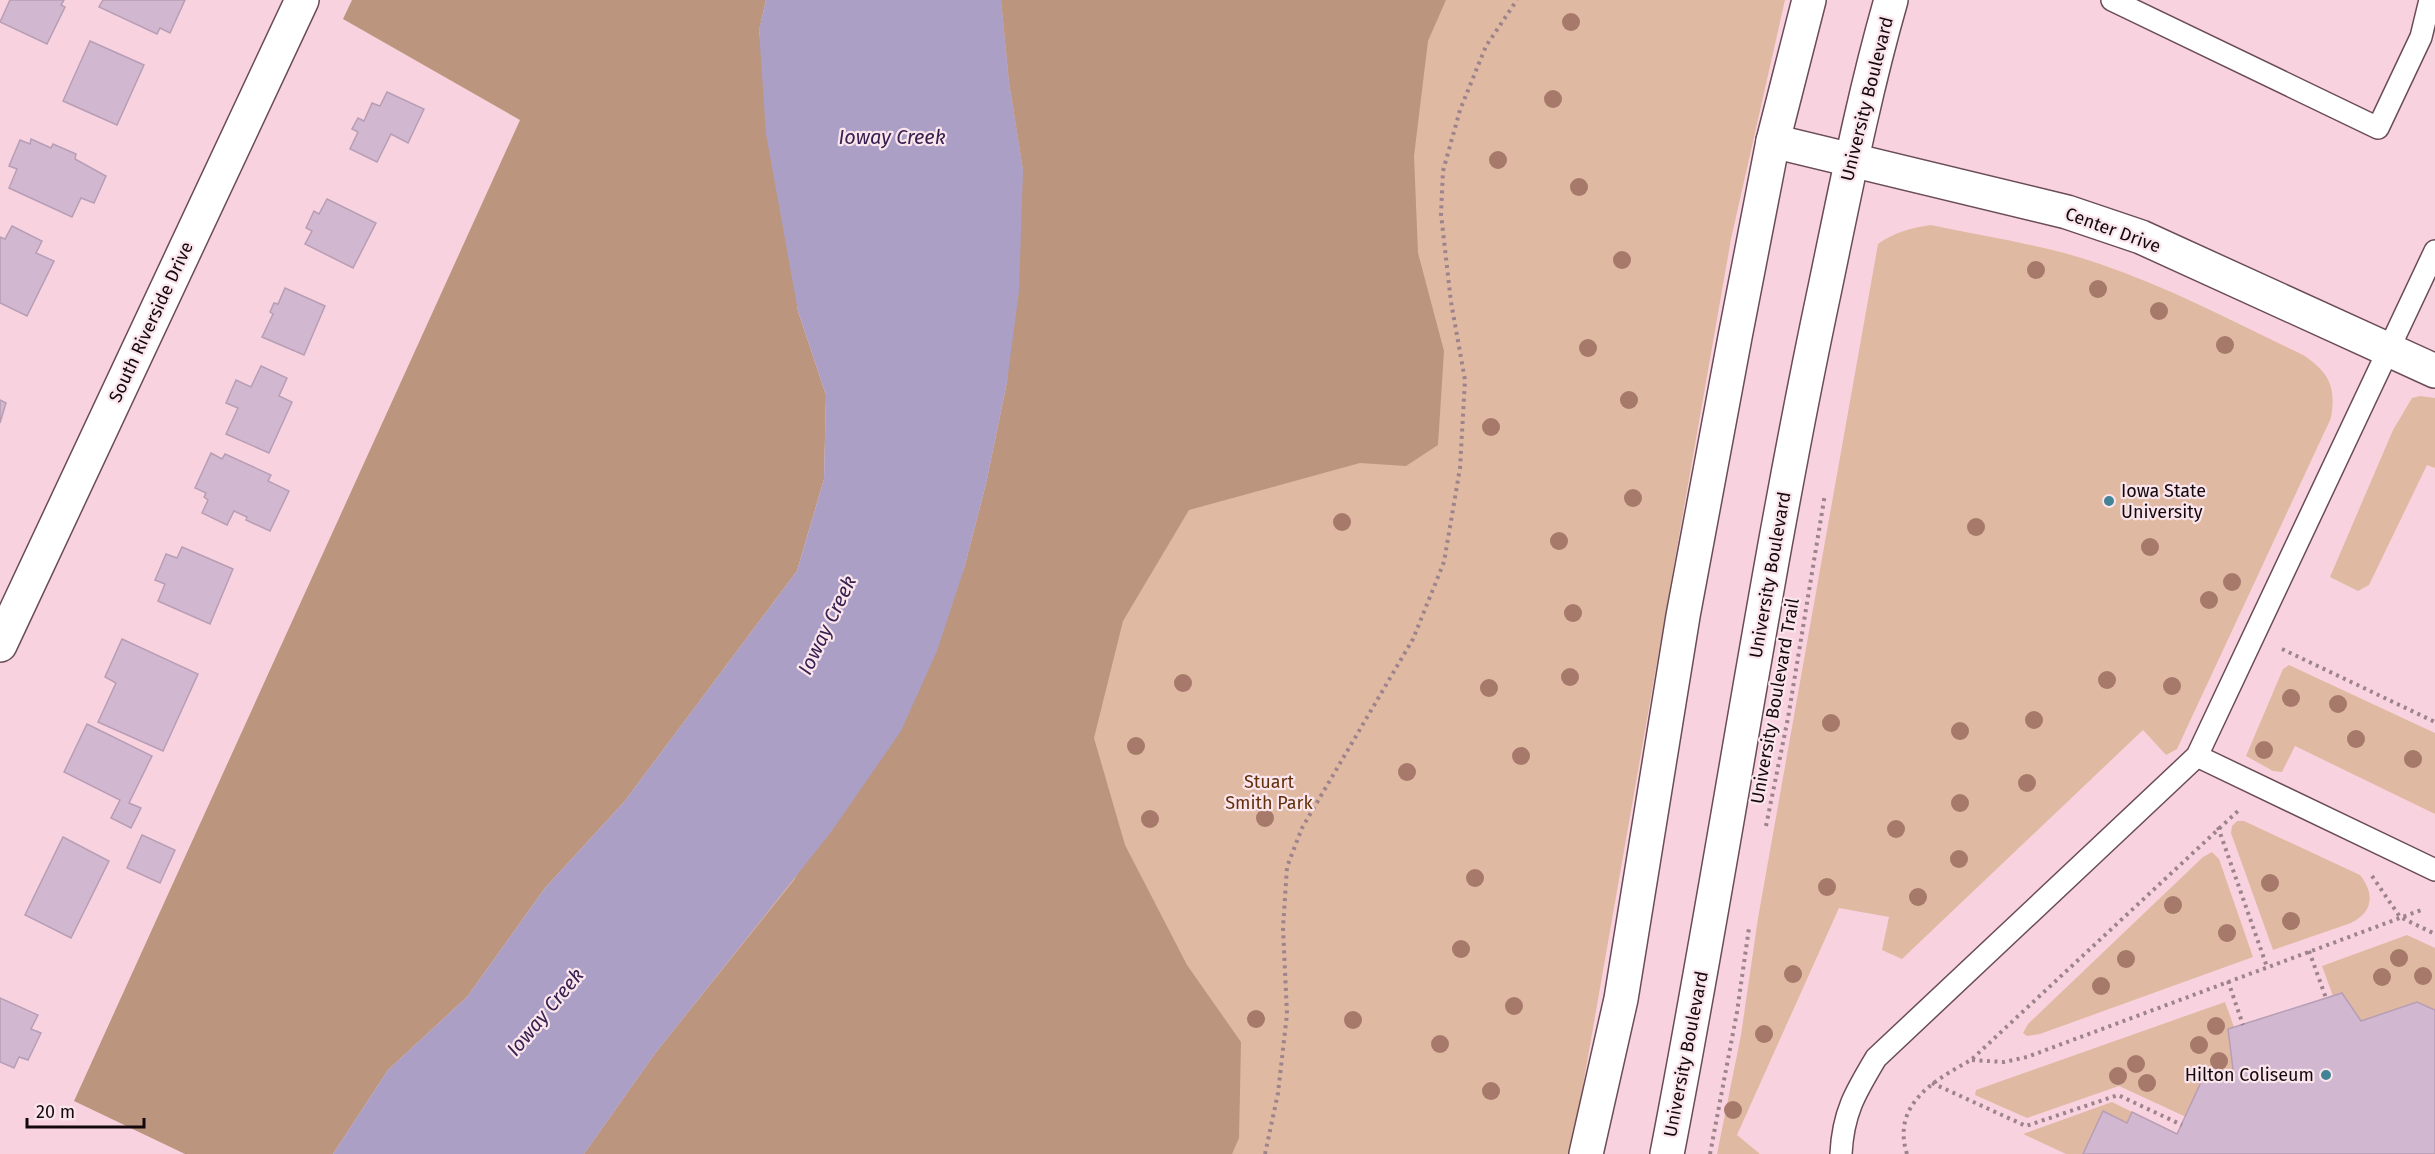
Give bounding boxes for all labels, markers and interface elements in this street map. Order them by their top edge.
street label: University Boulevard [1836,14,1898,184]
water label: Ioway Creek [838,125,946,149]
street label: Center Drive [2062,203,2164,257]
street label: South Riverside Drive [104,238,198,406]
place label: Iowa State University [2121,480,2206,523]
street label: University Boulevard [1745,490,1795,660]
marker: Iowa State University [2102,494,2116,508]
water label: Ioway Creek [793,572,861,678]
street label: University Boulevard Trail [1746,596,1804,806]
park label: Stuart Smith Park [1225,771,1314,814]
water label: Ioway Creek [501,963,589,1061]
street label: University Boulevard [1659,969,1713,1139]
place label: Hilton Coliseum [2185,1064,2314,1086]
marker: Hilton Coliseum [2319,1068,2333,1082]
scale bar [27,1091,144,1129]
text: 20 m [36,1101,75,1123]

